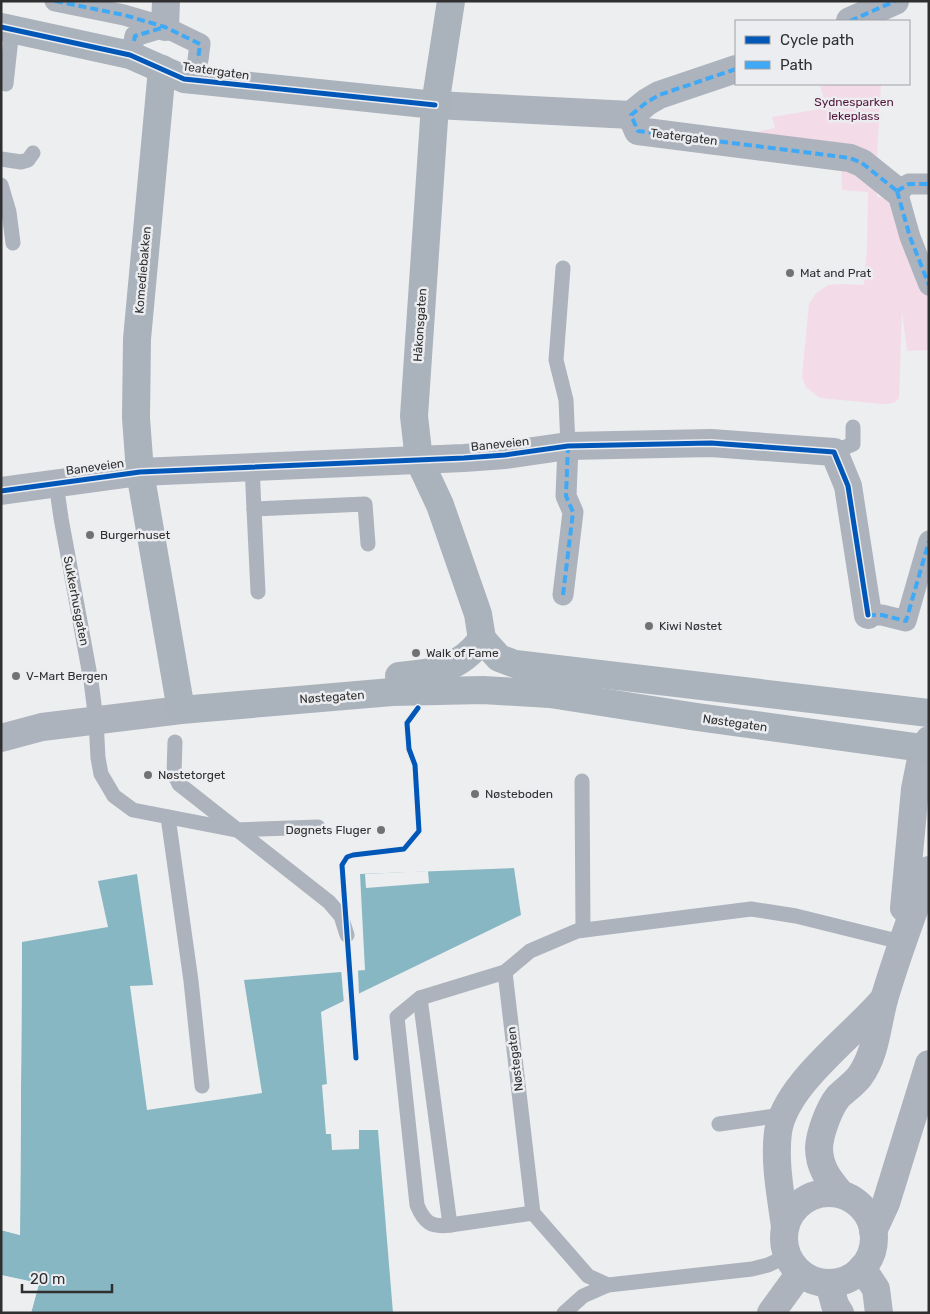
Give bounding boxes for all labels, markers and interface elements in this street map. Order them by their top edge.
legend [735,20,910,85]
text: Cycle path [780,31,854,49]
text: Path [780,56,813,74]
street label: Teatergaten [182,59,250,83]
park label: Sydnesparken lekeplass [814,95,894,123]
street label: Teatergaten [650,126,718,148]
street label: Komediebakken [132,226,154,314]
place label: Mat and Prat [800,266,871,280]
marker: Mat and Prat [784,267,796,279]
street label: Håkonsgaten [410,288,430,362]
street label: Baneveien [470,434,530,454]
street label: Baneveien [65,456,125,478]
place label: Burgerhuset [100,528,170,542]
marker: Burgerhuset [84,529,96,541]
street label: Sukkerhusgaten [60,555,92,647]
place label: Kiwi Nøstet [659,619,722,633]
marker: Kiwi Nøstet [643,620,655,632]
place label: Walk of Fame [426,646,499,660]
marker: Walk of Fame [410,647,422,659]
place label: V-Mart Bergen [26,669,108,683]
marker: V-Mart Bergen [10,670,22,682]
street label: Nøstegaten [299,688,365,706]
street label: Nøstegaten [702,712,768,734]
place label: Nøstetorget [158,768,226,782]
marker: Nøstetorget [142,769,154,781]
place label: Nøsteboden [485,787,553,801]
marker: Nøsteboden [469,788,481,800]
place label: Døgnets Fluger [285,823,371,837]
marker: Døgnets Fluger [375,824,387,836]
street label: Nøstegaten [504,1026,526,1092]
scale bar [22,1262,112,1294]
text: 20 m [30,1270,65,1288]

